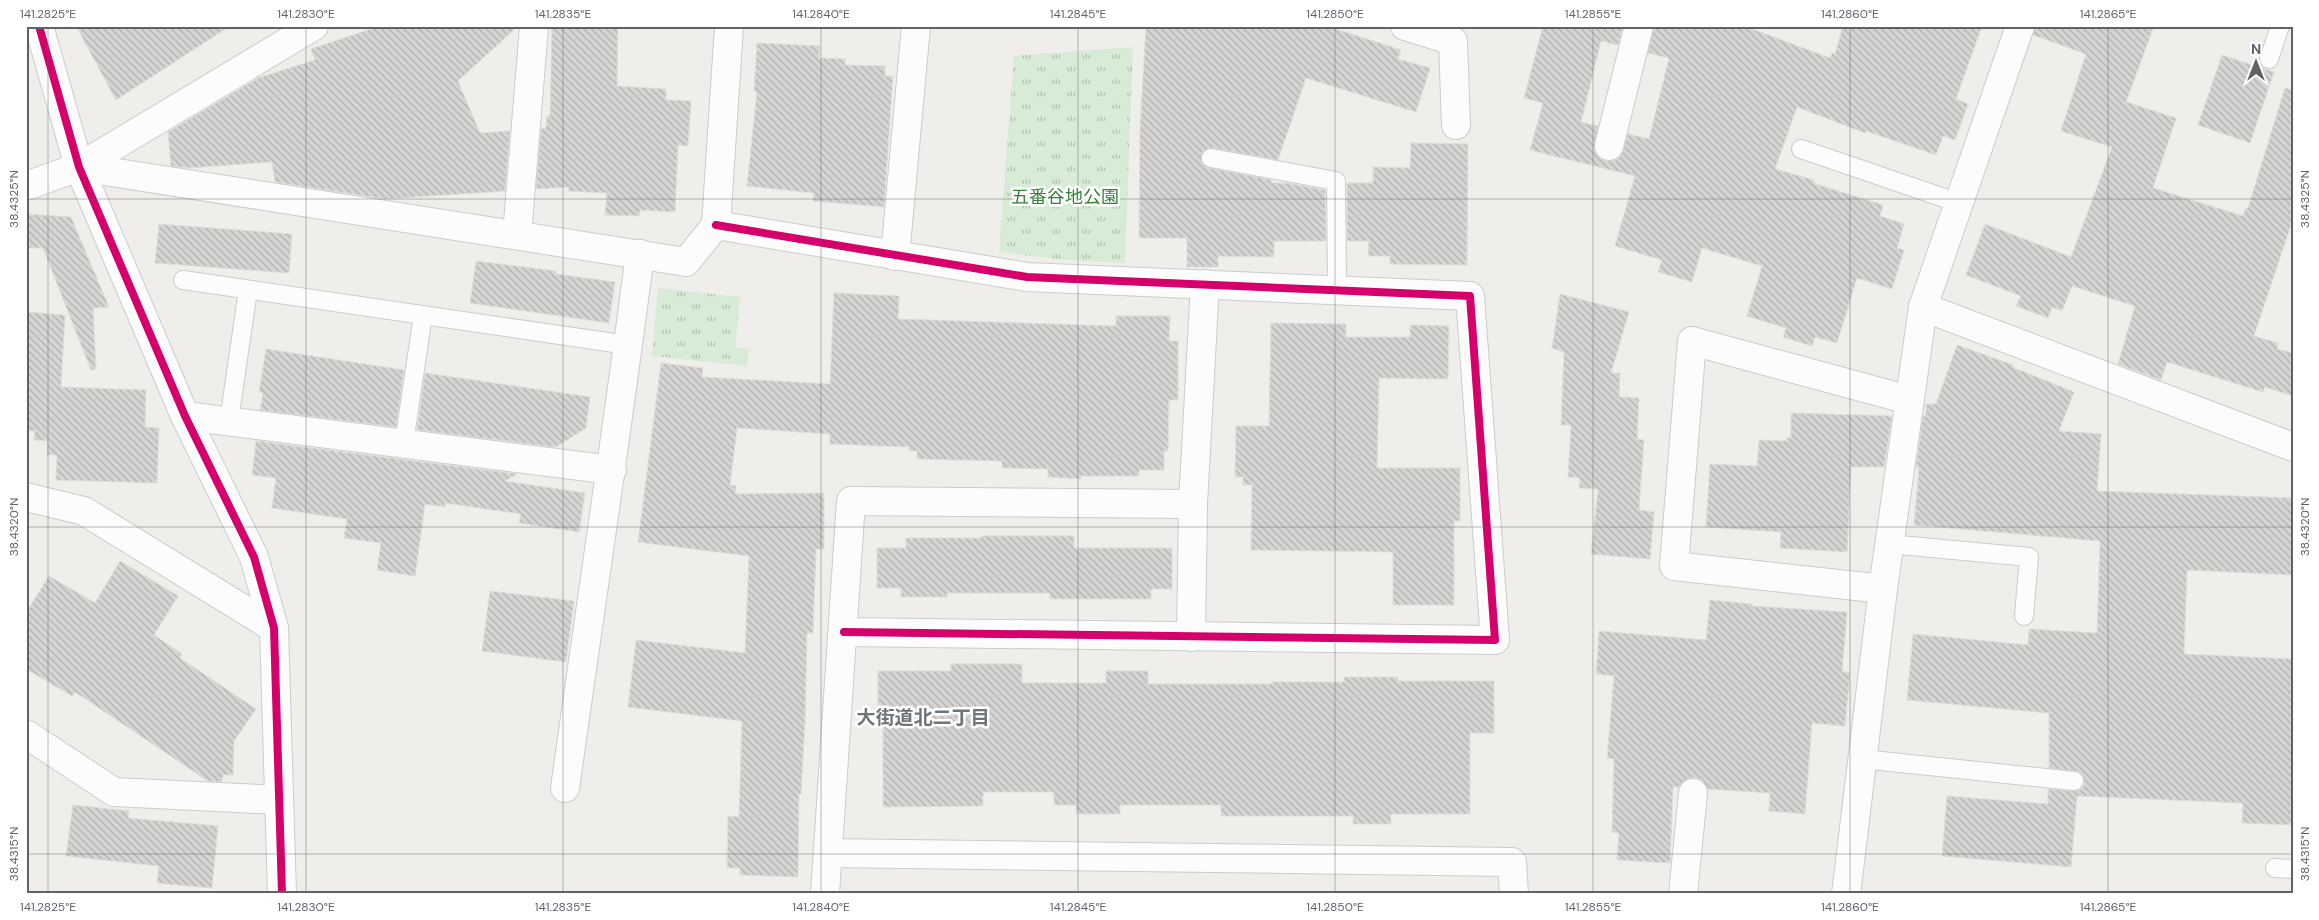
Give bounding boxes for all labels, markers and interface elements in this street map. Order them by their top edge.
text: 141.2825°E [20,6,76,22]
text: 141.2830°E [277,6,335,22]
text: 141.2835°E [535,6,591,22]
text: 141.2840°E [792,6,850,22]
text: 141.2845°E [1050,6,1107,22]
text: 141.2850°E [1306,6,1364,22]
text: 141.2855°E [1565,6,1622,22]
text: 141.2860°E [1821,6,1879,22]
text: 141.2865°E [2080,6,2137,22]
north arrow [2232,38,2282,88]
text: N [2251,40,2261,58]
text: 38.4325°N [6,170,22,228]
text: 38.4325°N [2297,170,2313,228]
park label: 五番谷地公園 [1011,185,1119,209]
text: 38.4320°N [6,498,22,556]
text: 38.4320°N [2297,498,2313,556]
district label: 大街道北二丁目 [856,705,990,730]
text: 38.4315°N [6,827,22,881]
text: 38.4315°N [2297,827,2313,881]
text: 141.2825°E [20,899,76,915]
text: 141.2830°E [277,899,335,915]
text: 141.2835°E [535,899,591,915]
text: 141.2840°E [792,899,850,915]
text: 141.2845°E [1050,899,1107,915]
text: 141.2850°E [1306,899,1364,915]
text: 141.2855°E [1565,899,1622,915]
text: 141.2860°E [1821,899,1879,915]
text: 141.2865°E [2080,899,2137,915]

